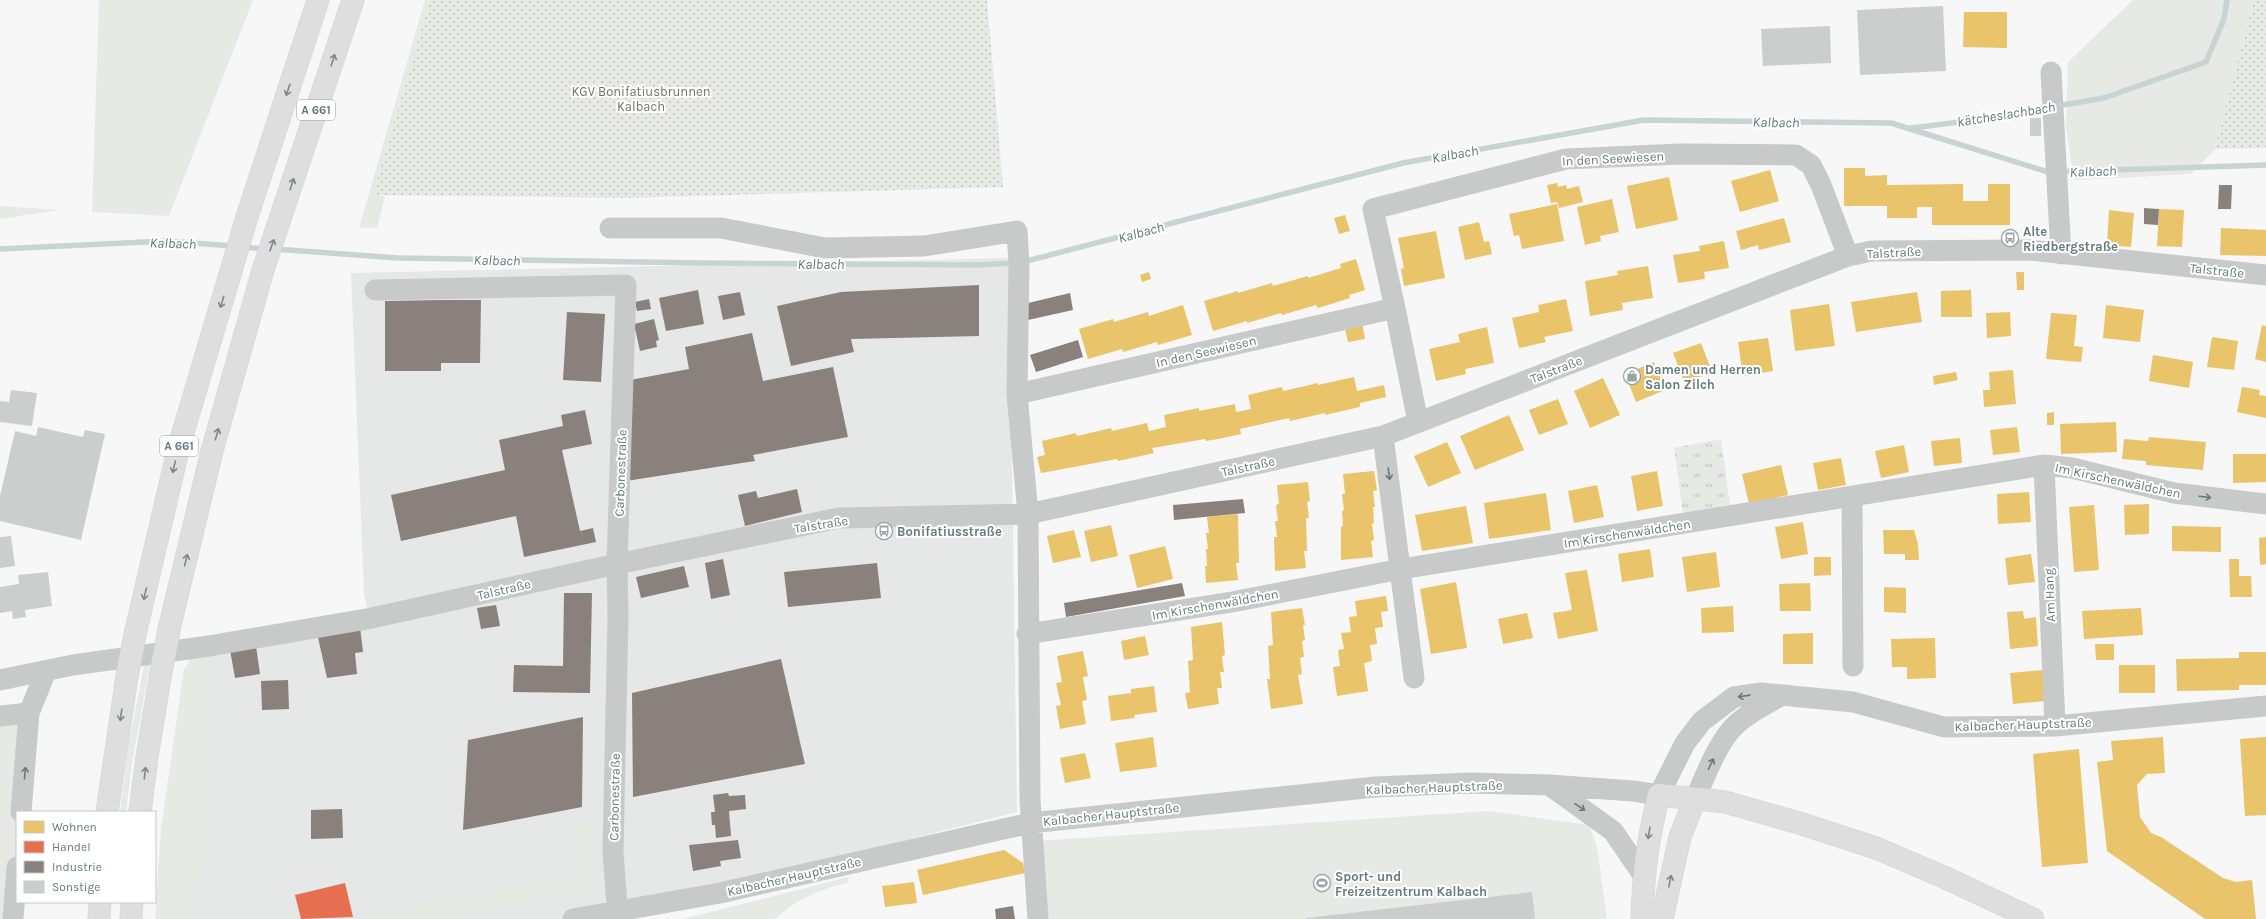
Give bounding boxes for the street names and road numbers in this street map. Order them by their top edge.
road number: A 661 [297,100,335,120]
street label: In den Seewiesen [1561,148,1665,169]
street label: Talstraße [1866,244,1922,261]
street label: Talstraße [2189,260,2245,281]
street label: In den Seewiesen [1155,333,1258,370]
street label: Talstraße [1528,353,1585,386]
street label: Carbonestraße [611,429,630,517]
road number: A 661 [160,436,198,456]
street label: Talstraße [1220,453,1277,479]
street label: Im Kirschenwäldchen [2054,460,2182,501]
street label: Talstraße [793,513,849,536]
street label: Im Kirschenwäldchen [1563,516,1692,551]
street label: Am Hang [2041,567,2058,622]
street label: Talstraße [476,576,533,603]
street label: Im Kirschenwäldchen [1151,586,1280,623]
street label: Kalbacher Hauptstraße [1954,715,2092,734]
street label: Carbonestraße [606,753,623,841]
street label: Kalbacher Hauptstraße [1365,778,1503,797]
street label: Kalbacher Hauptstraße [1042,800,1180,829]
street label: Kalbacher Hauptstraße [726,854,863,899]

